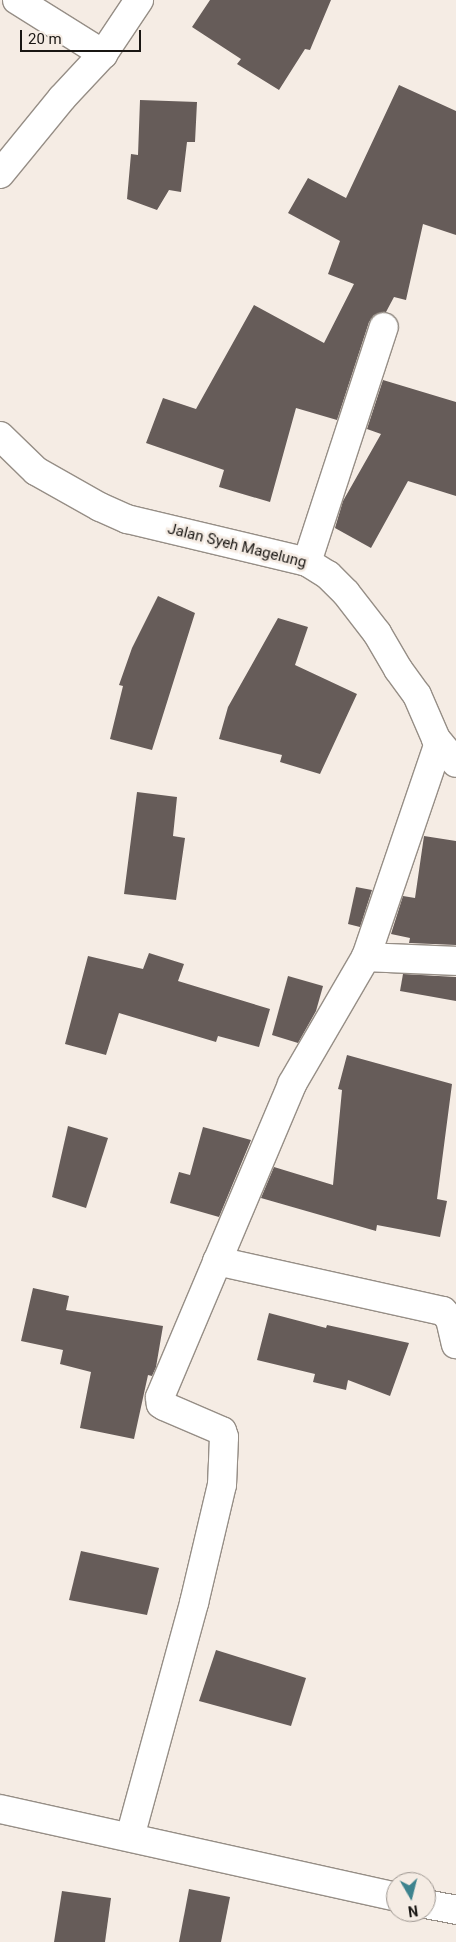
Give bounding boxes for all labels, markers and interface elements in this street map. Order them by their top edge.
scale bar [22,20,144,52]
text: 20 m [28,30,62,48]
street label: Jalan Syeh Magelung [166,520,308,572]
north arrow [386,1872,436,1922]
text: N [407,1902,419,1919]

